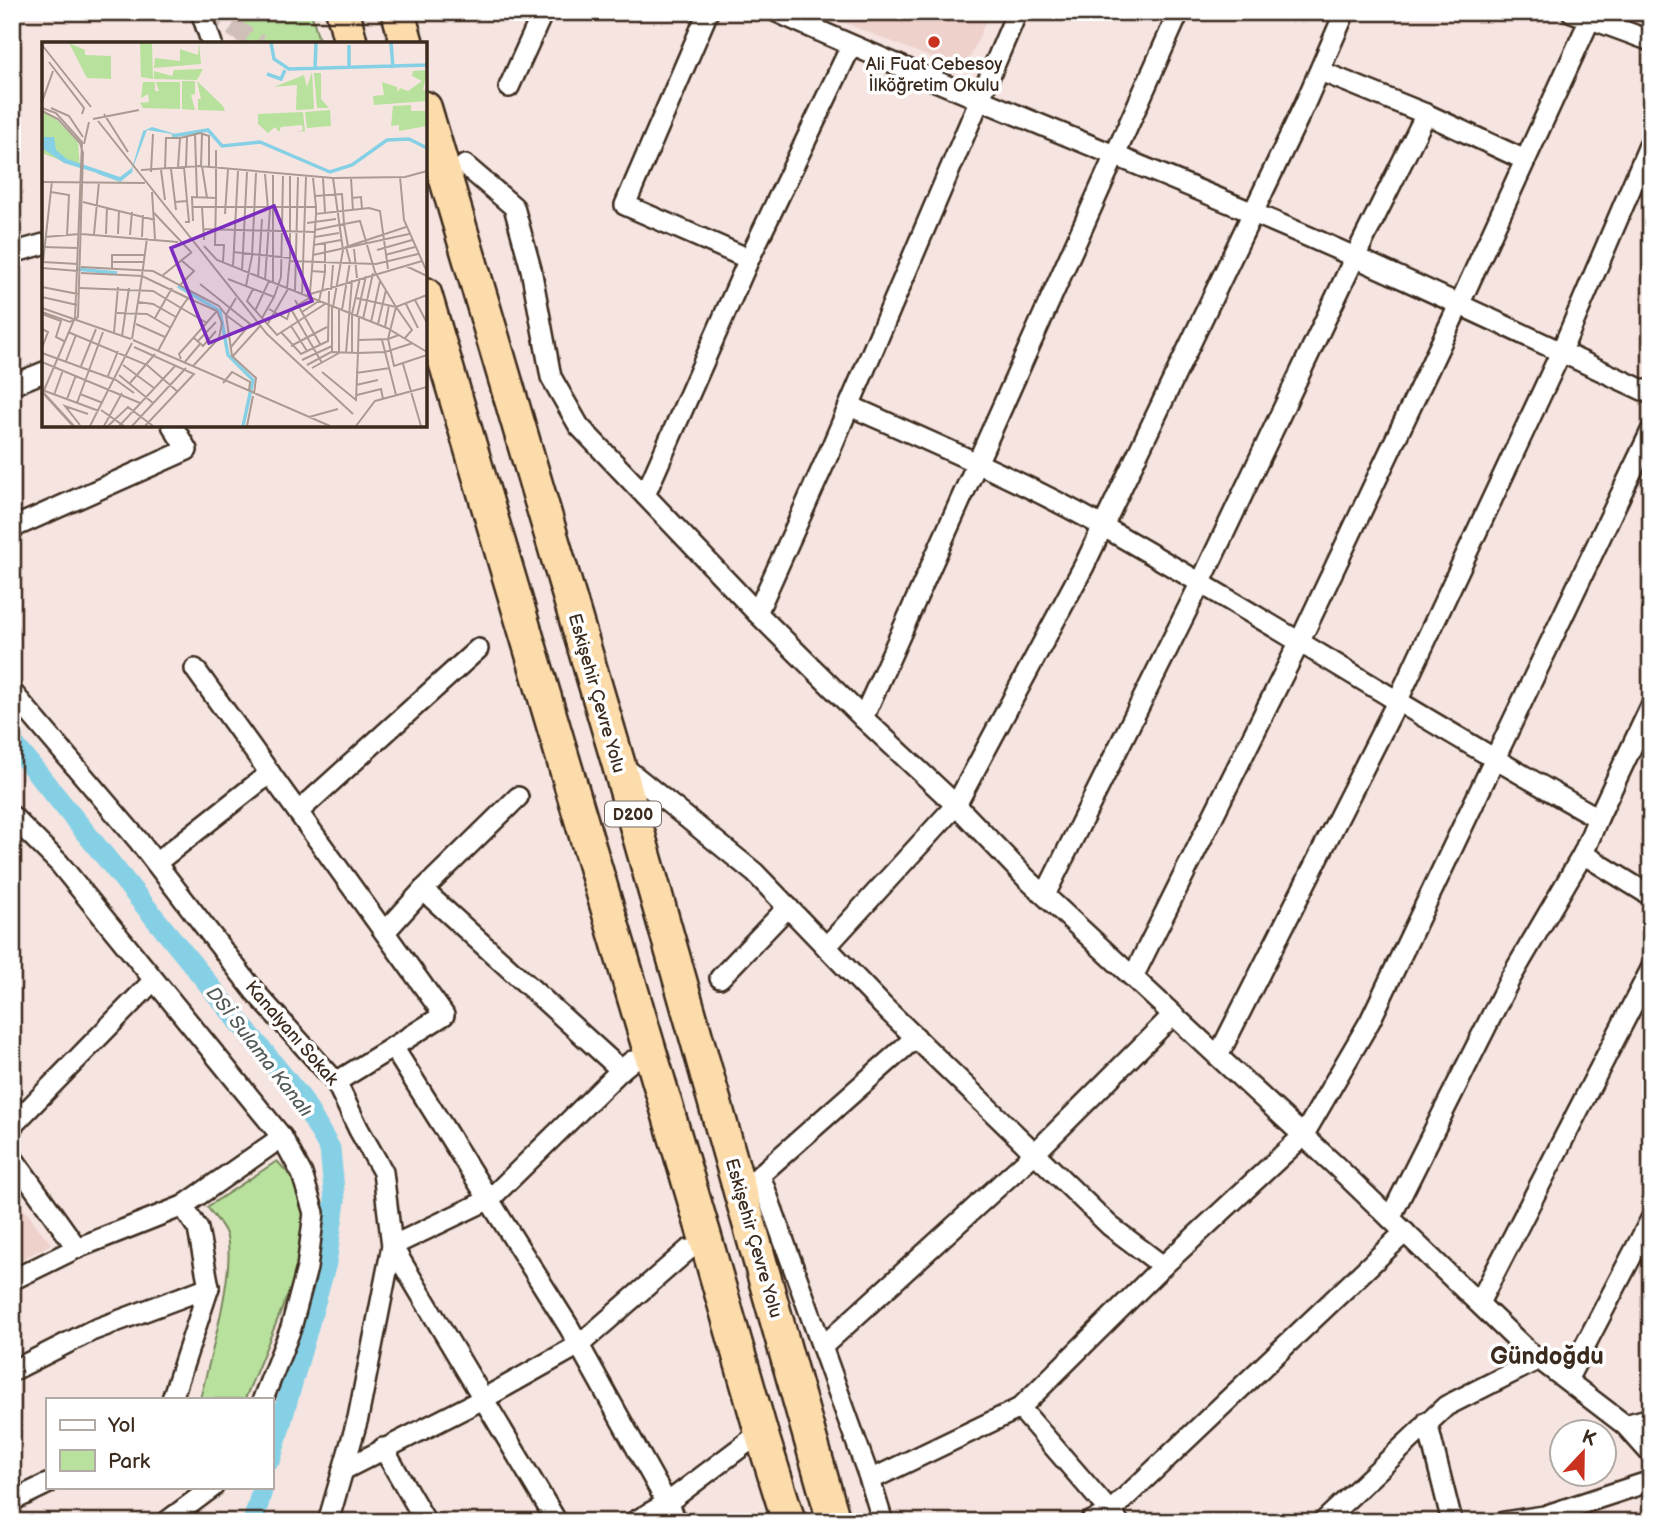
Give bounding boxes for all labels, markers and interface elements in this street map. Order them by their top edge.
marker: Ali Fuat Cebesoy İlköğretim Okulu [926,34,942,50]
inset map [42,42,427,427]
place label: Ali Fuat Cebesoy İlköğretim Okulu [866,54,1003,96]
street label: Eskişehir Çevre Yolu [564,611,629,775]
road number: D200 [605,802,661,827]
street label: Kanalyanı Sokak [241,977,343,1090]
water label: DSİ Sulama Kanalı [201,982,317,1122]
street label: Eskişehir Çevre Yolu [721,1156,786,1320]
district label: Gündoğdu [1490,1342,1604,1371]
legend [46,1398,273,1488]
text: Yol [107,1413,135,1438]
north arrow [1548,1418,1618,1488]
text: K [1579,1426,1599,1452]
text: Park [108,1449,151,1474]

